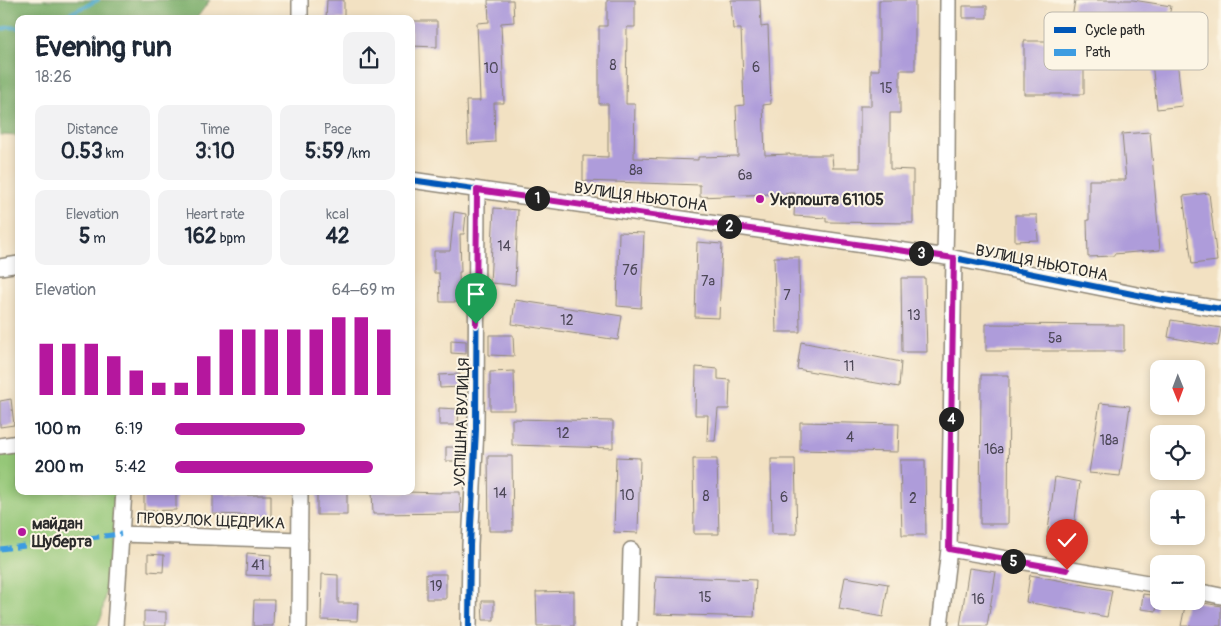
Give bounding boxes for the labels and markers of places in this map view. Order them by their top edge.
pin: 1 [524,186,550,210]
place label: Укрпошта 61105 [770,190,884,210]
marker: Укрпошта 61105 [754,193,766,205]
pin: 2 [716,214,742,238]
pin: 3 [908,240,934,266]
pin [455,273,497,324]
pin: 4 [938,406,964,432]
place label: майдан Шуберта [31,514,93,552]
pin [1046,519,1088,570]
marker: майдан Шуберта [16,526,28,538]
pin: 5 [1000,548,1026,574]

